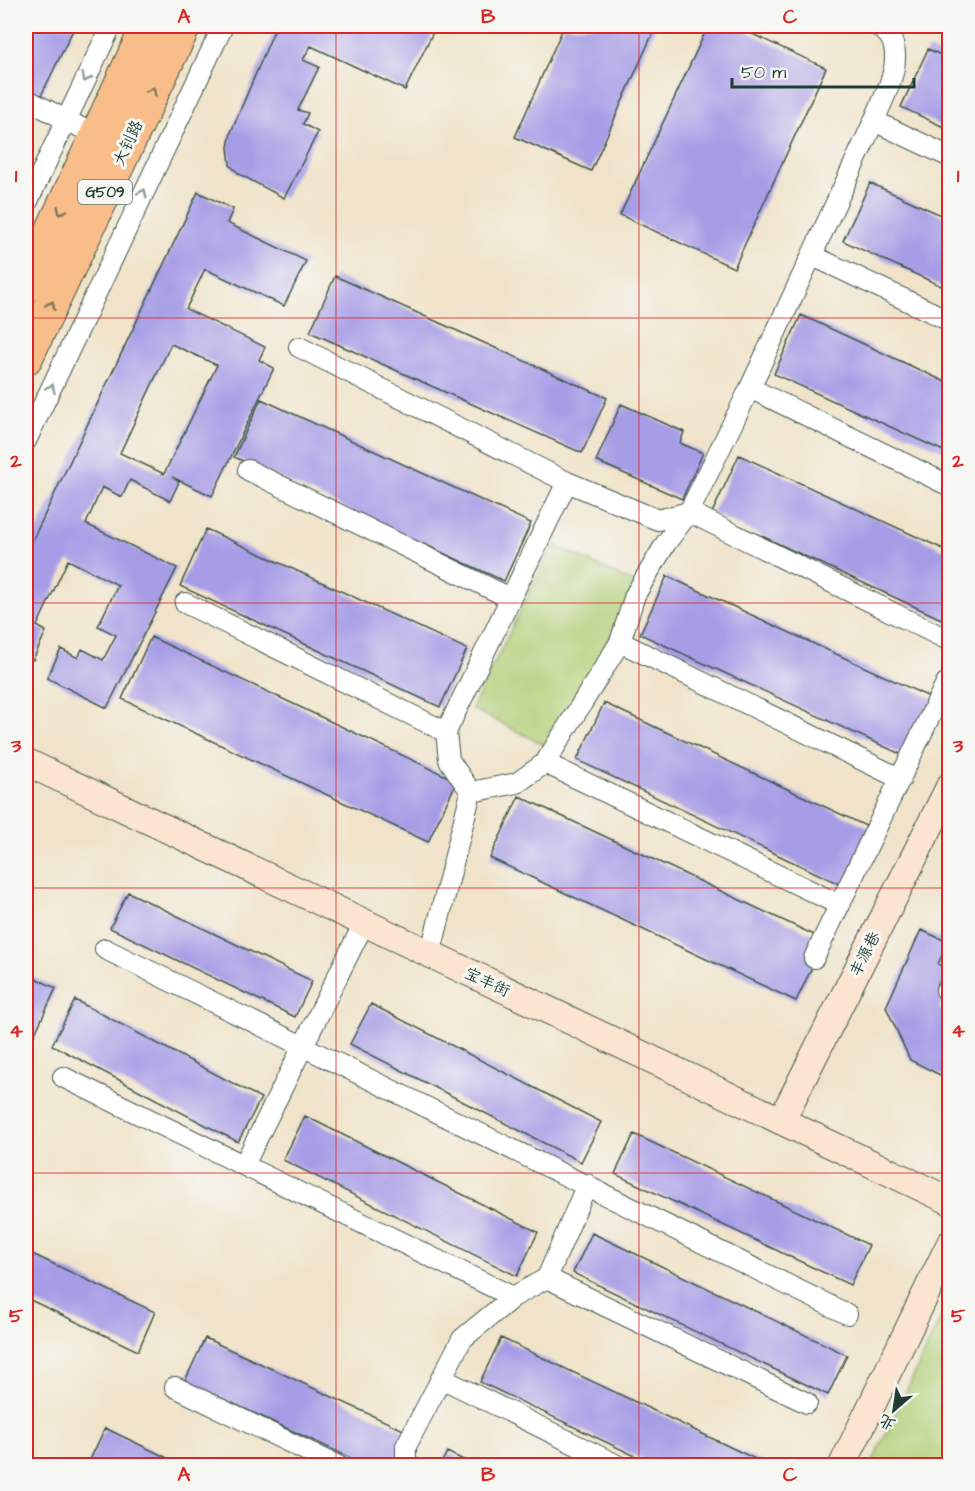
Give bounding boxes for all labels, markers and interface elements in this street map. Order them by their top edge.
text: A [178,3,191,31]
text: B [481,3,496,31]
text: C [783,3,798,31]
scale bar [732,51,914,89]
text: 50 m [741,60,786,85]
one-way arrow [81,72,93,83]
one-way arrow [145,86,157,97]
street label: 大钊路 [108,117,148,169]
text: 1 [15,162,18,190]
text: 1 [957,162,960,190]
road number: G509 [78,180,132,204]
one-way arrow [136,188,148,199]
one-way arrow [56,205,68,216]
one-way arrow [43,300,55,311]
one-way arrow [43,383,55,394]
text: 2 [9,447,22,475]
text: 2 [951,447,964,475]
text: 3 [10,732,22,760]
text: 3 [952,732,964,760]
street label: 丰源巷 [844,928,886,980]
street label: 宝丰街 [461,962,513,1002]
text: 4 [9,1017,23,1045]
text: 4 [951,1017,965,1045]
text: 5 [9,1302,24,1330]
text: 5 [951,1302,966,1330]
north arrow [864,1380,924,1440]
text: 北 [875,1409,900,1436]
text: A [178,1461,191,1489]
text: B [481,1461,496,1489]
text: C [783,1461,798,1489]

